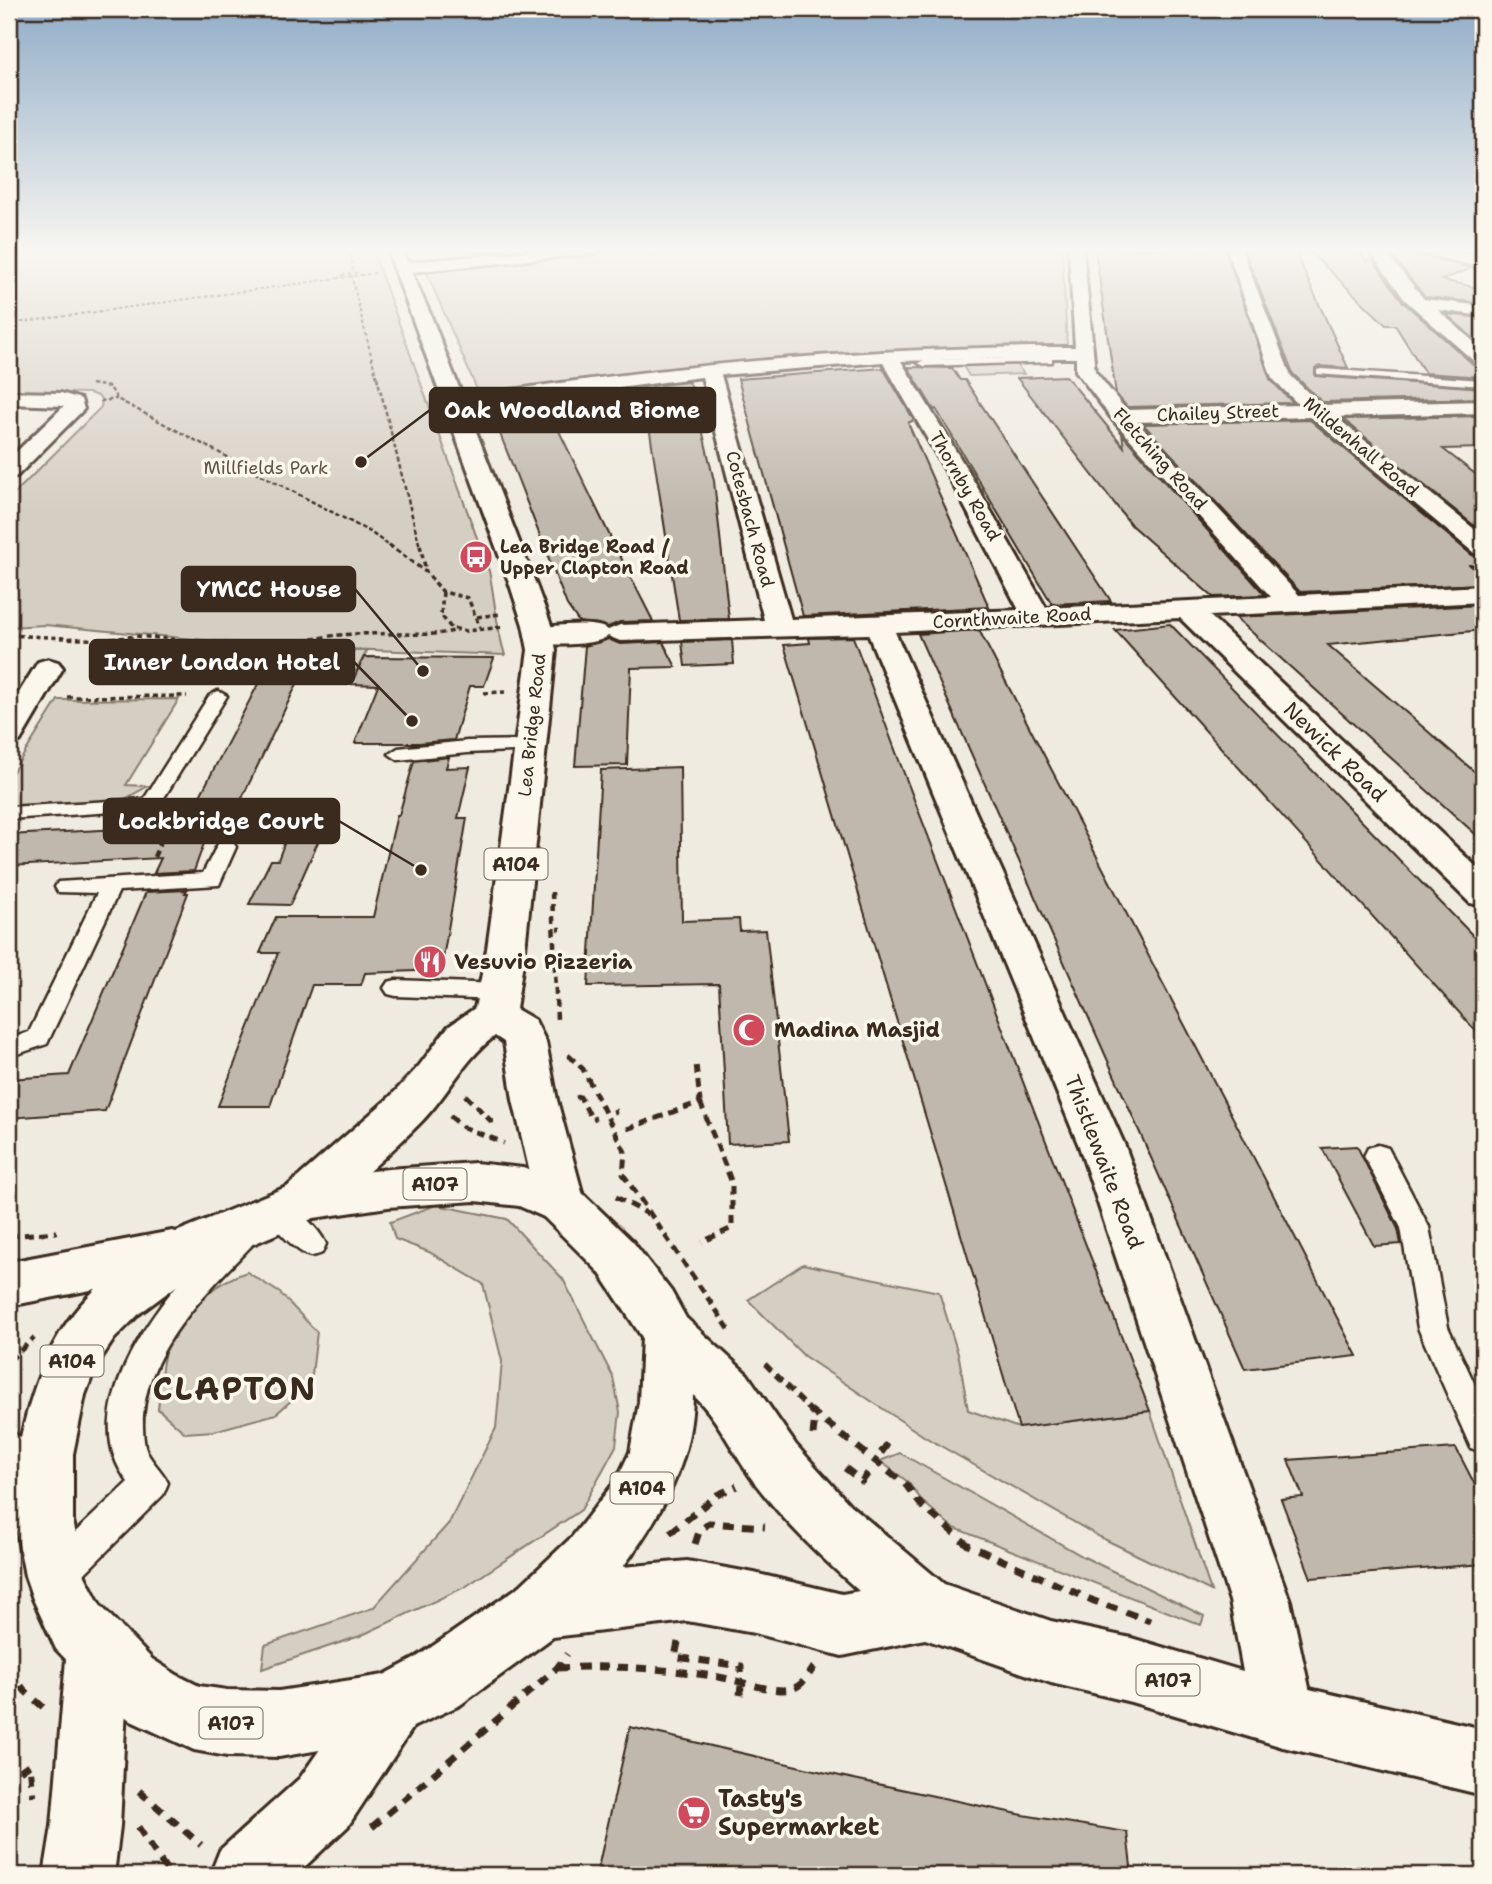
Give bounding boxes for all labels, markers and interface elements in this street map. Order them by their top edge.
callout: Oak Woodland Biome [430,388,715,432]
street label: Mildenhall Road [1298,392,1424,502]
text: Oak Woodland Biome [444,395,700,425]
street label: Chailey Street [1156,399,1280,427]
street label: Fletching Road [1108,403,1212,515]
street label: Thornby Road [924,427,1006,545]
street label: Cotesbach Road [720,448,780,590]
park label: Millfields Park [204,456,328,480]
place label: Lea Bridge Road / Upper Clapton Road [500,535,689,580]
bus stop icon: Lea Bridge Road / Upper Clapton Road [457,538,495,576]
callout: YMCC House [182,567,355,611]
text: YMCC House [196,574,342,604]
street label: Cornthwaite Road [932,602,1092,634]
callout: Inner London Hotel [90,640,354,684]
text: Inner London Hotel [104,647,340,677]
street label: Lea Bridge Road [513,652,551,798]
street label: Newick Road [1277,696,1393,808]
callout: Lockbridge Court [104,799,339,843]
text: Lockbridge Court [118,806,324,836]
road number: A104 [484,848,548,880]
restaurant icon: Vesuvio Pizzeria [411,943,449,981]
place label: Vesuvio Pizzeria [454,948,633,976]
mosque icon: Madina Masjid [730,1011,768,1049]
place label: Madina Masjid [774,1016,940,1044]
street label: Thistlewaite Road [1058,1071,1150,1253]
road number: A107 [404,1168,466,1200]
road number: A104 [41,1345,104,1376]
district label: CLAPTON [153,1366,317,1411]
road number: A104 [610,1472,674,1504]
road number: A107 [1136,1664,1200,1696]
road number: A107 [200,1708,262,1738]
place label: Tasty's Supermarket [718,1783,880,1843]
supermarket icon: Tasty's Supermarket [675,1794,713,1832]

